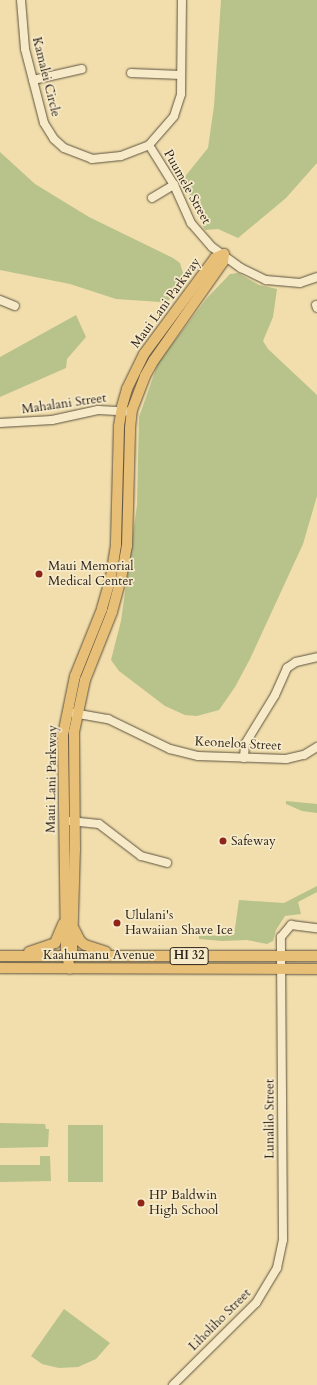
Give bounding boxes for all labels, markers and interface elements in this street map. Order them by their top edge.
street label: Kamalei Circle [29,35,63,119]
street label: Puumele Street [160,147,214,227]
street label: Maui Lani Parkway [128,255,204,351]
street label: Mahalani Street [21,390,107,418]
place label: Maui Memorial Medical Center [48,559,134,590]
marker: Maui Memorial Medical Center [33,568,45,580]
street label: Maui Lani Parkway [43,725,61,833]
street label: Keoneloa Street [194,734,282,754]
place label: Safeway [231,833,276,849]
marker: Safeway [218,836,228,846]
place label: Ululani's Hawaiian Shave Ice [125,908,233,939]
marker: Ululani's Hawaiian Shave Ice [112,918,122,928]
road number: HI 32 [169,946,209,966]
street label: Kaahumanu Avenue [43,947,155,963]
street label: Lunalilo Street [262,1079,278,1159]
place label: HP Baldwin High School [149,1188,218,1219]
marker: HP Baldwin High School [136,1198,146,1208]
street label: Liholiho Street [186,1286,254,1354]

